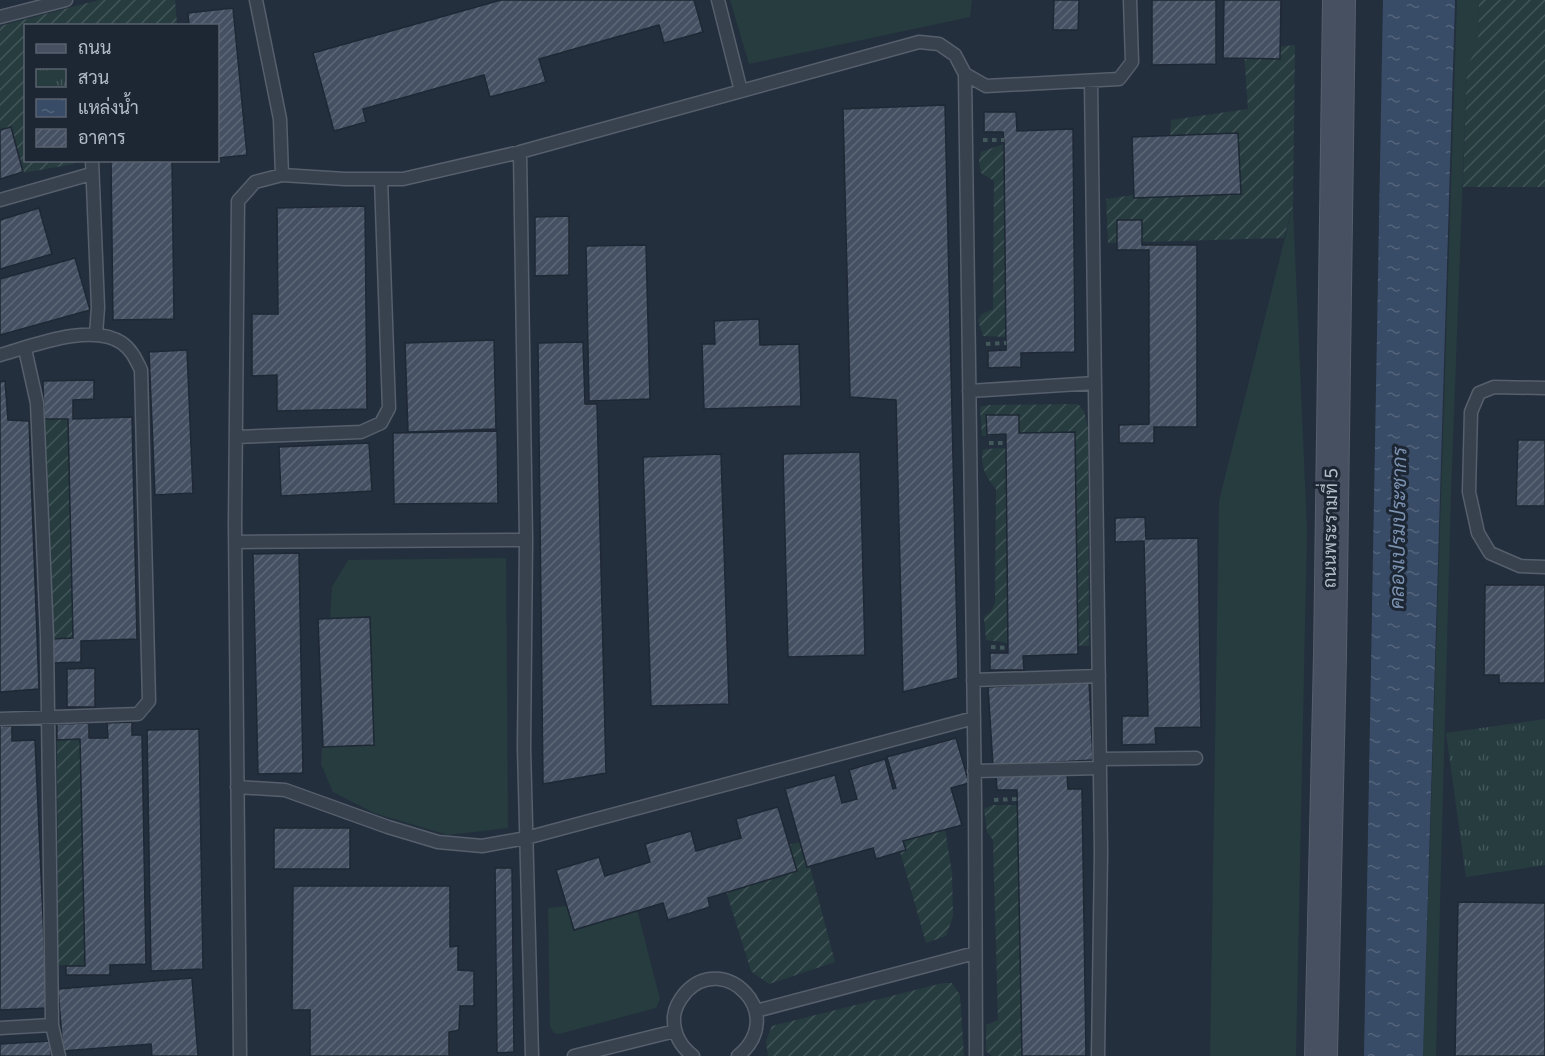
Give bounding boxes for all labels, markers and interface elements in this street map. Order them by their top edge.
legend [24,24,219,162]
text: ถนน [78,38,111,61]
text: สวน [78,68,109,91]
text: แหล่งน้ำ [78,92,139,121]
text: อาคาร [78,128,126,151]
water label: คลองเปรมประชากร [1386,445,1414,609]
street label: ถนนพระรามที่ 5 [1313,468,1345,588]

